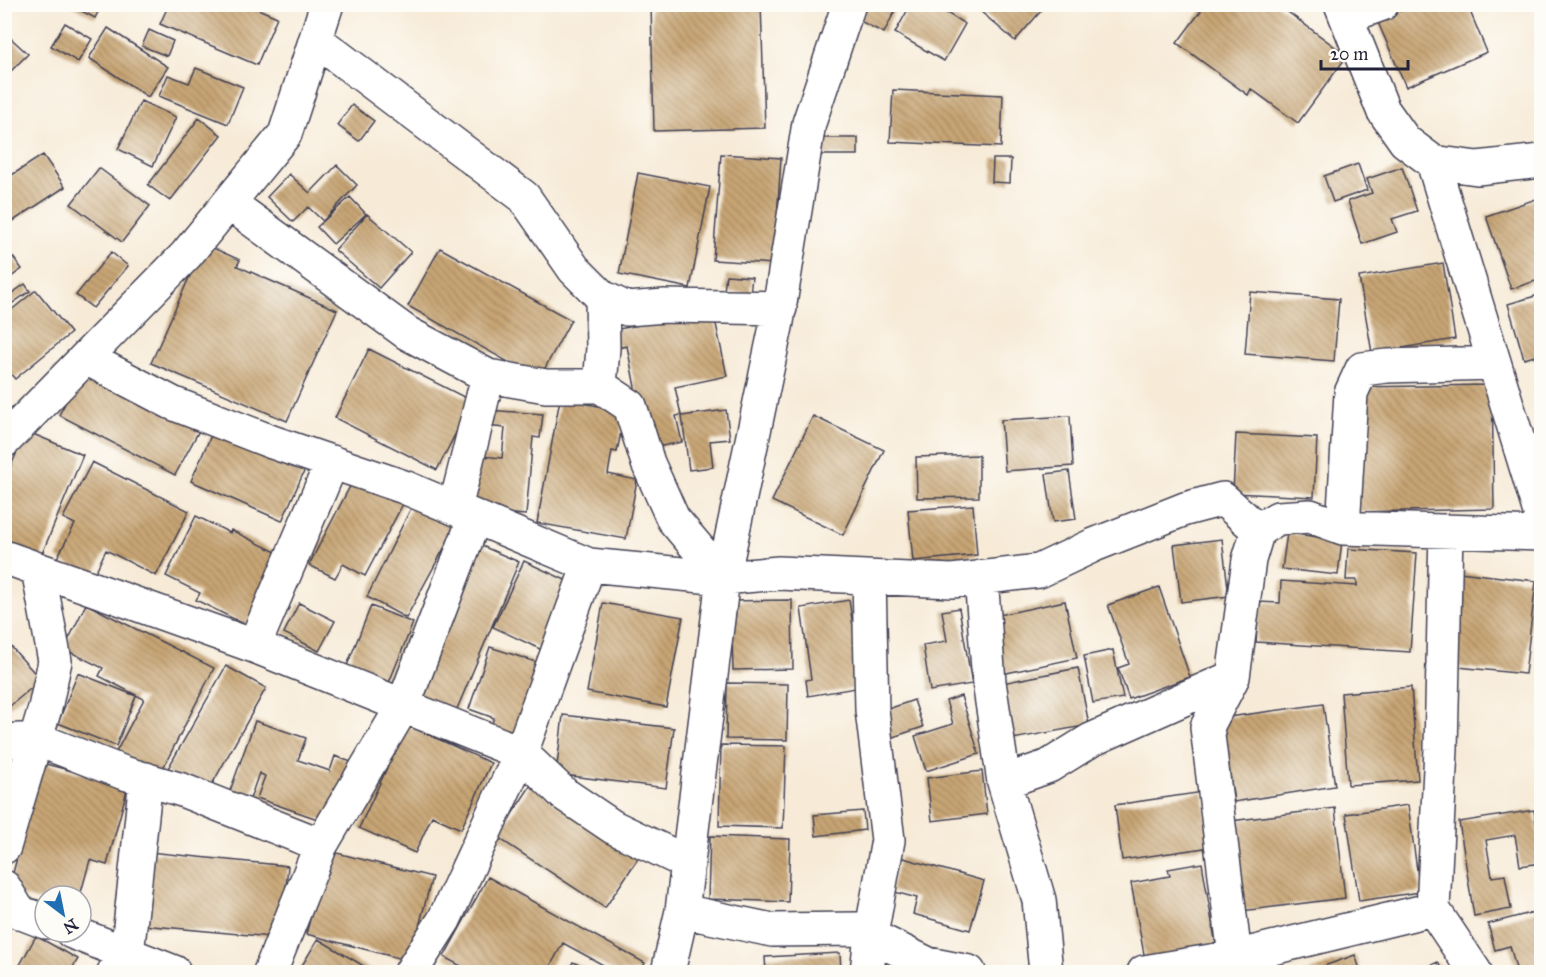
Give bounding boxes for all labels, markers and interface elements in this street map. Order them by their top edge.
scale bar [1321,33,1408,71]
text: 20 m [1330,43,1368,65]
north arrow [33,884,93,944]
text: N [60,915,81,938]

